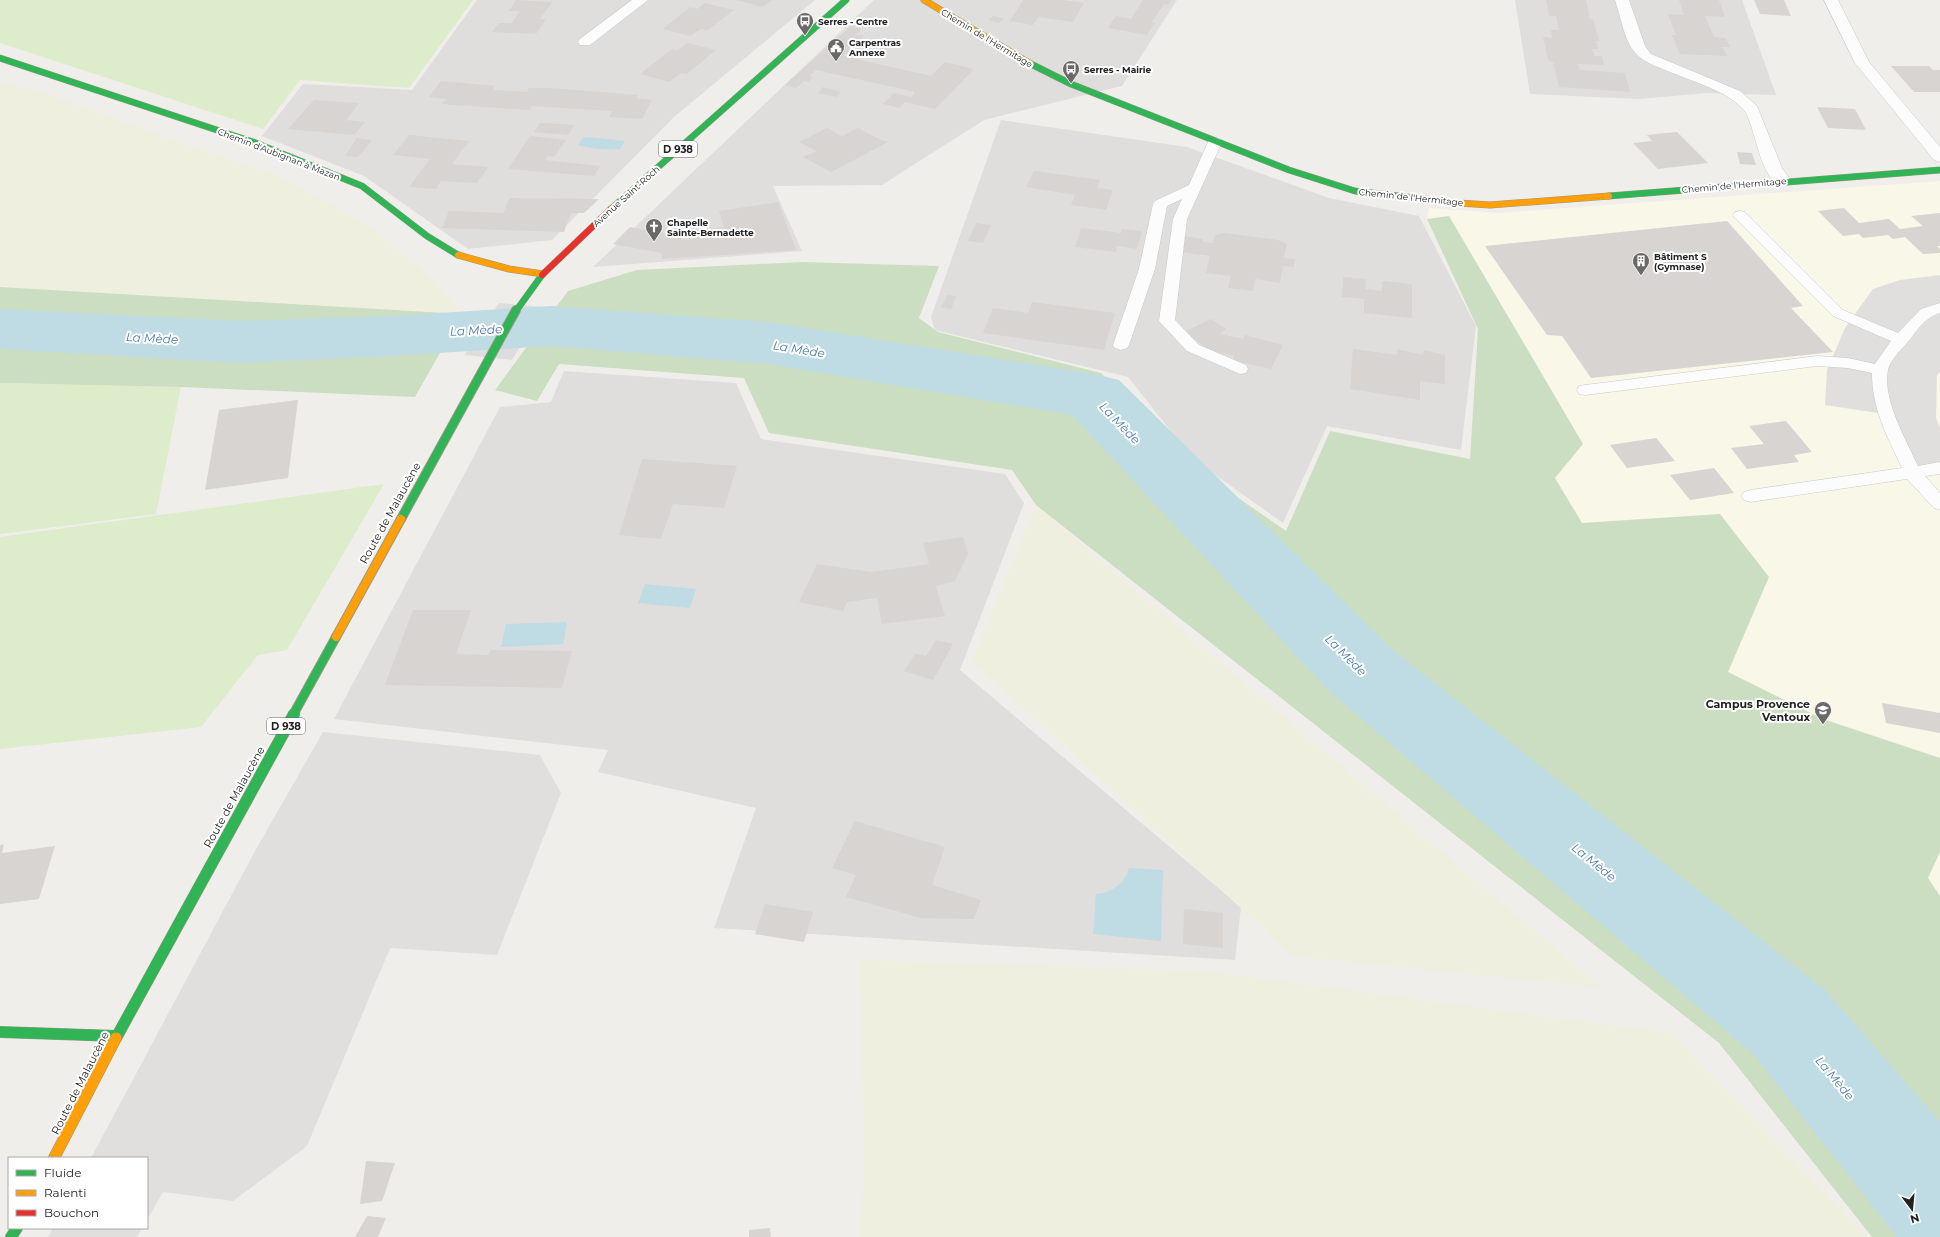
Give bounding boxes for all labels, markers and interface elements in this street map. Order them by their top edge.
street label: Chemin de l'Hermitage [939,6,1035,70]
bus stop icon: Serres - Centre [795,11,815,36]
place label: Serres - Centre [818,16,888,27]
public building icon: Carpentras Annexe [826,37,846,62]
place label: Carpentras Annexe [848,37,901,58]
bus stop icon: Serres - Mairie [1061,59,1081,84]
place label: Serres - Mairie [1084,64,1152,75]
street label: Chemin d'Aubignan à Mazan [216,126,342,182]
road number: D 938 [659,141,697,157]
street label: Avenue Saint-Roch [590,163,662,229]
street label: Chemin de l'Hermitage [1681,175,1787,195]
street label: Chemin de l'Hermitage [1358,186,1464,208]
church icon: Chapelle Sainte-Bernadette [644,217,664,242]
place label: Chapelle Sainte-Bernadette [667,217,754,238]
building icon: Bâtiment S (Gymnase) [1631,251,1651,276]
place label: Bâtiment S (Gymnase) [1654,251,1707,272]
water label: La Mède [449,321,503,339]
water label: La Mède [125,329,179,347]
water label: La Mède [772,337,826,361]
water label: La Mède [1096,399,1144,447]
street label: Route de Malaucène [356,460,424,566]
water label: La Mède [1322,631,1370,679]
place label: Campus Provence Ventoux [1706,697,1810,724]
school or university icon: Campus Provence Ventoux [1813,700,1833,725]
road number: D 938 [267,718,305,734]
street label: Route de Malaucène [200,744,268,850]
water label: La Mède [1569,840,1619,884]
street label: Route de Malaucène [48,1029,112,1137]
water label: La Mède [1812,1053,1858,1103]
legend [8,1157,148,1229]
text: Fluide [44,1165,82,1180]
text: Ralenti [44,1185,86,1200]
north arrow [1892,1189,1932,1229]
text: Bouchon [44,1205,99,1220]
text: N [1909,1211,1921,1227]

